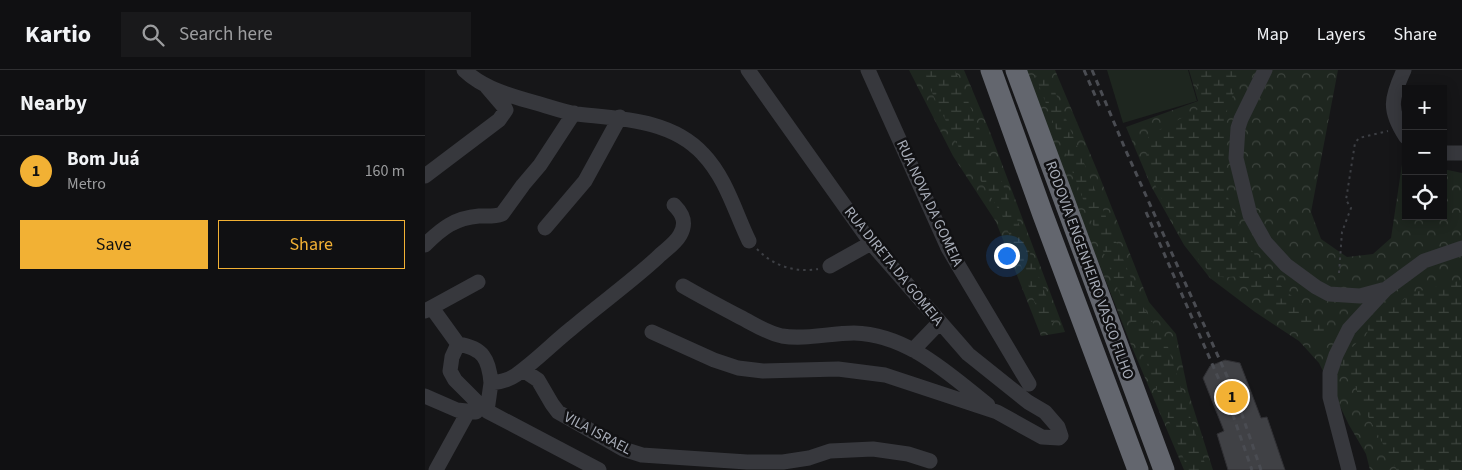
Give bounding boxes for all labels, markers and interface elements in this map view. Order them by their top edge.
search box [121,12,471,57]
text: Kartio [25,17,91,52]
icon: search [139,21,167,49]
text: Search here [179,21,273,48]
text: Map [1257,22,1289,47]
text: Layers [1317,22,1366,47]
text: Share [1394,22,1437,47]
map controls [1402,85,1447,220]
button: + [1402,85,1447,130]
text: Nearby [20,88,87,118]
button: − [1402,130,1447,175]
street label: RUA NOVA DA GOMEIA [891,136,969,271]
text: Bom Juá [67,146,140,173]
street label: RODOVIA ENGENHEIRO VASCO FILHO [1040,158,1139,382]
text: 1 [32,160,40,182]
text: 160 m [365,160,405,182]
text: Metro [67,173,106,195]
button: locate [1402,175,1447,220]
street label: RUA DIRETA DA GOMEIA [839,202,949,331]
button: Save [20,220,208,269]
button: Share [218,220,405,269]
your location [994,243,1020,269]
pin: 1 [1216,378,1248,416]
street label: VILA ISRAEL [560,407,635,460]

